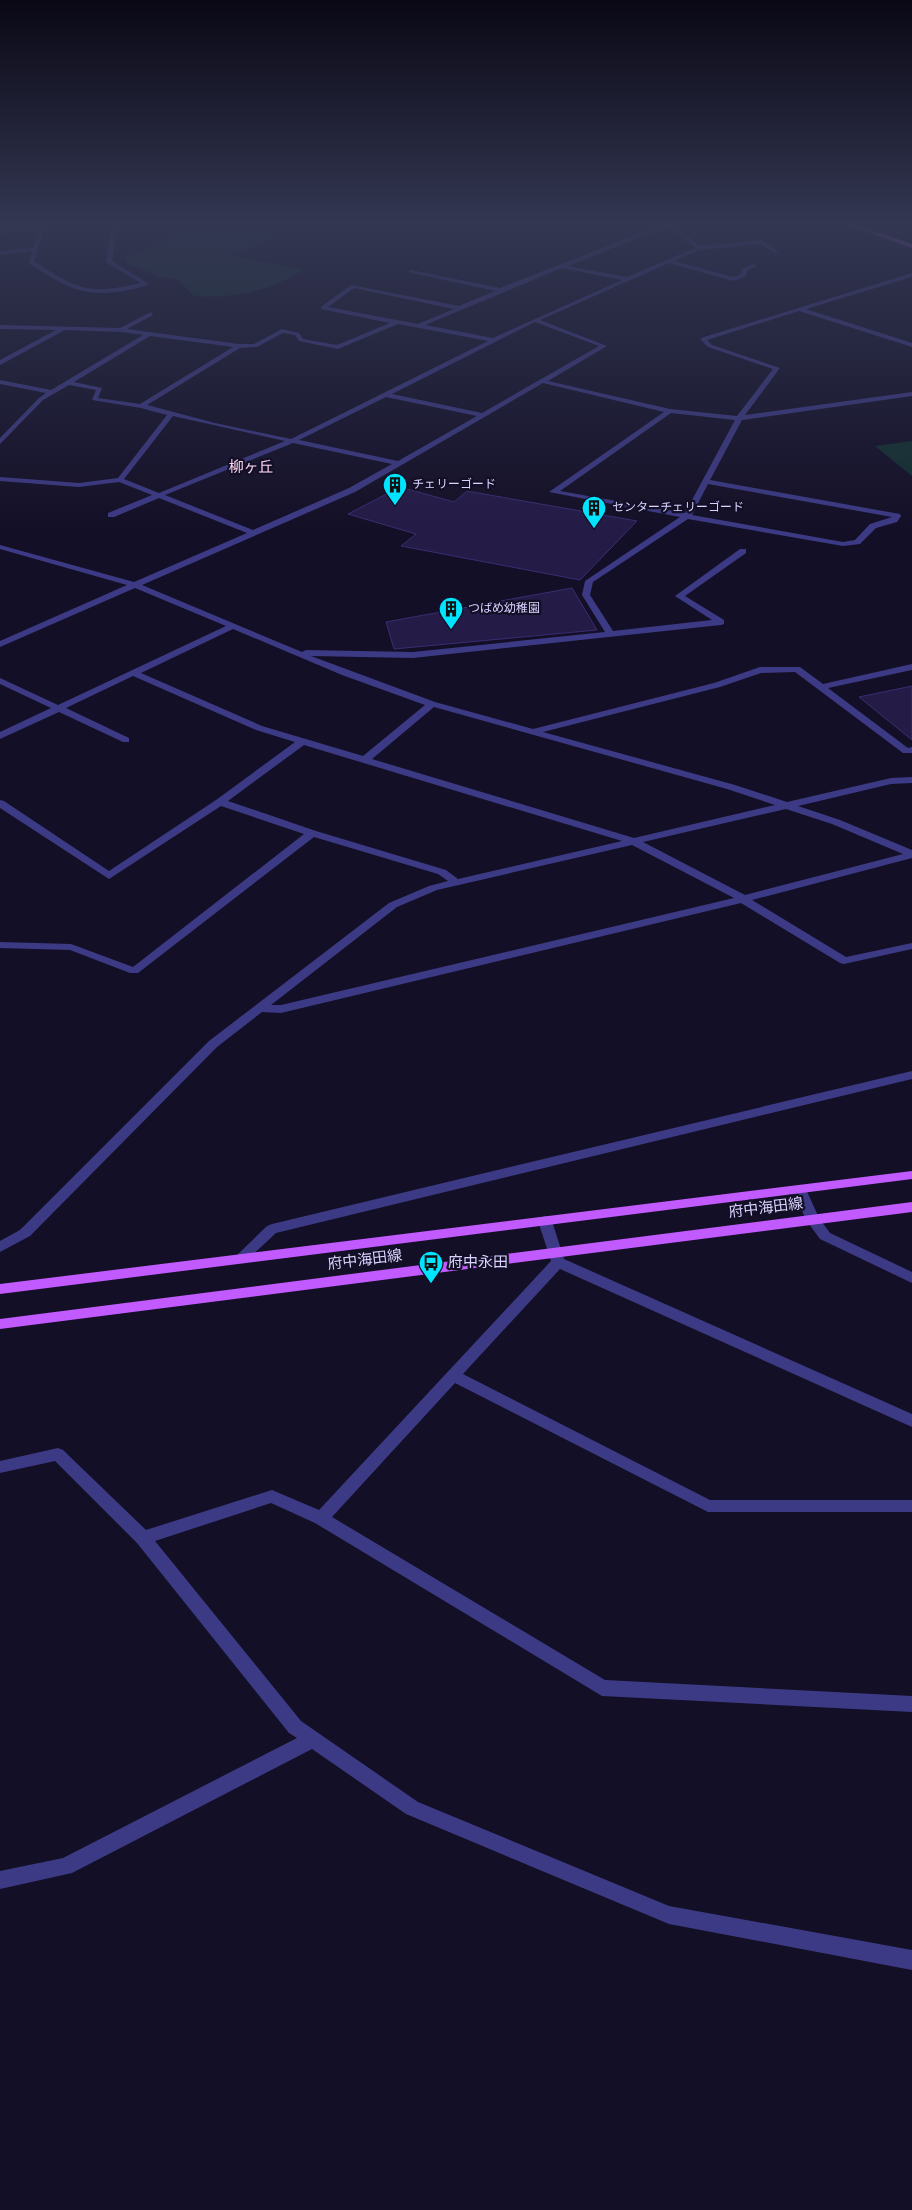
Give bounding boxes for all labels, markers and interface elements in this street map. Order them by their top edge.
district label: 柳ヶ丘 [228,459,274,478]
building icon: チェリーゴード [382,472,408,506]
place label: チェリーゴード [412,477,496,493]
building icon: センターチェリーゴード [581,495,607,529]
place label: センターチェリーゴード [612,500,744,516]
building icon: つばめ幼稚園 [438,596,464,630]
place label: つばめ幼稚園 [468,601,540,617]
street label: 府中海田線 [728,1195,804,1223]
street label: 府中海田線 [327,1247,403,1275]
bus stop icon: 府中永田 [418,1250,444,1284]
place label: 府中永田 [448,1254,508,1273]

